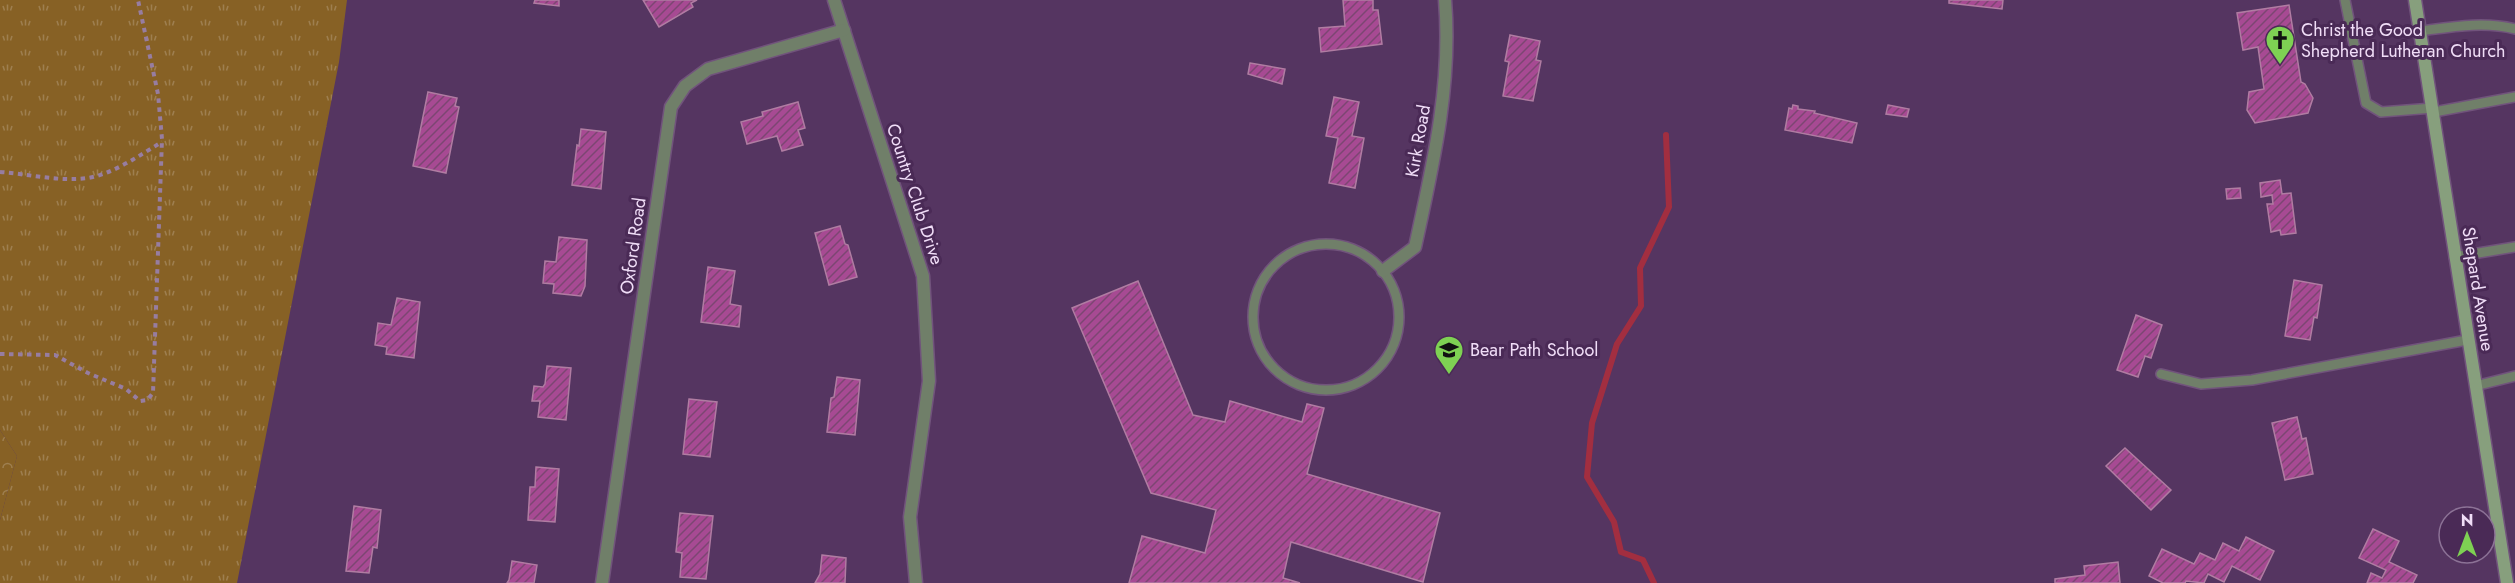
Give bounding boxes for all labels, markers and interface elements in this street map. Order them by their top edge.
place label: Christ the Good Shepherd Lutheran Church [2301,17,2506,64]
church icon: Christ the Good Shepherd Lutheran Church [2264,24,2296,66]
street label: Kirk Road [1399,103,1437,179]
street label: Country Club Drive [880,120,950,268]
street label: Oxford Road [613,196,653,296]
street label: Shepard Avenue [2455,225,2501,353]
school or university icon: Bear Path School [1433,334,1465,376]
place label: Bear Path School [1470,337,1598,363]
north arrow [2437,505,2497,565]
text: N [2461,509,2473,532]

